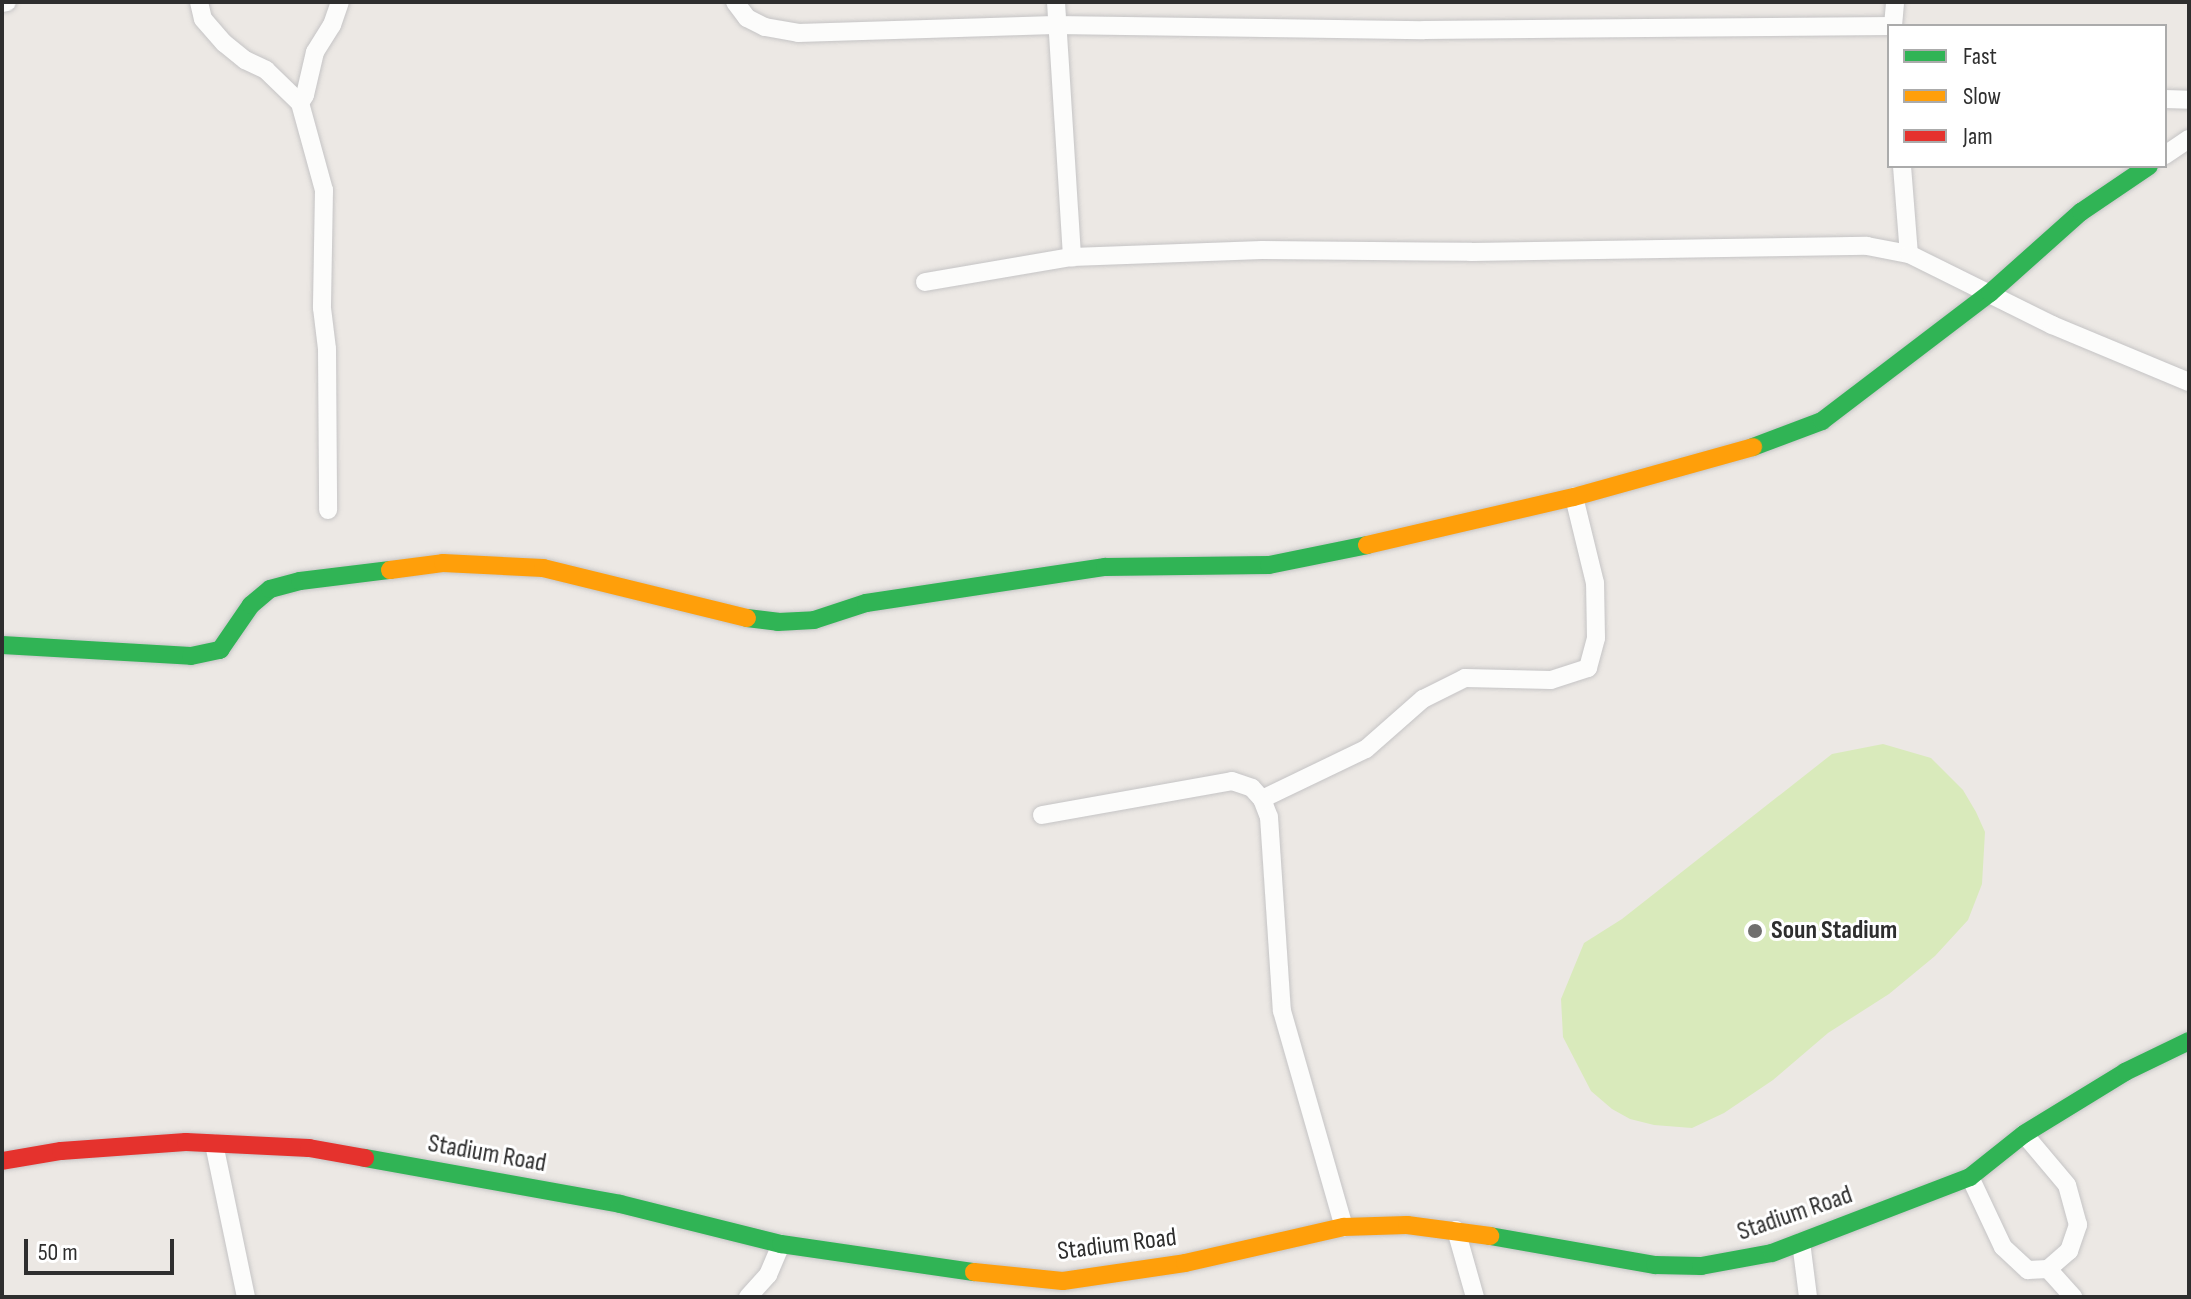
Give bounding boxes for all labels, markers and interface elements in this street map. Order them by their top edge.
legend [1887,24,2167,168]
text: Fast [1963,42,1997,71]
text: Slow [1963,82,2001,111]
text: Jam [1963,122,1993,151]
place label: Soun Stadium [1771,915,1897,947]
marker: Soun Stadium [1746,922,1764,940]
street label: Stadium Road [425,1128,549,1180]
street label: Stadium Road [1733,1180,1857,1248]
street label: Stadium Road [1056,1222,1178,1268]
scale bar [28,1223,178,1273]
text: 50 m [38,1238,78,1267]

